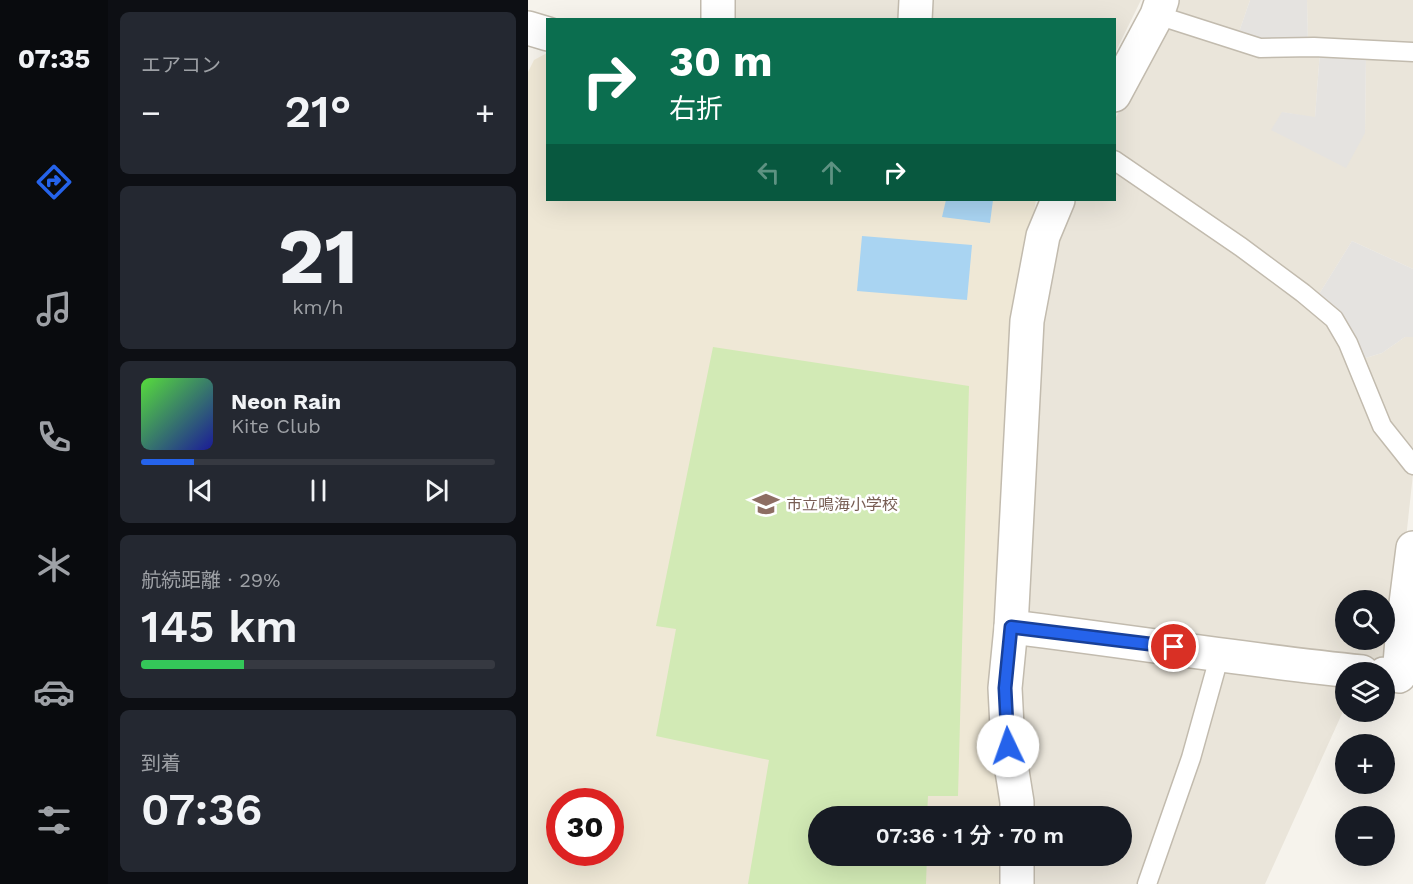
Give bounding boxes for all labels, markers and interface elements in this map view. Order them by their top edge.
text: 30 m [669,37,773,86]
icon: right [570,42,648,120]
text: 07:35 [18,43,90,75]
text: エアコン [141,53,221,77]
text: 21° [284,85,352,138]
text: − [141,93,161,132]
text: + [475,93,495,132]
text: 右折 [669,93,723,125]
icon: left [752,156,785,189]
icon: ahead [815,156,848,189]
icon: right [878,156,911,189]
icon: directions [33,161,75,203]
text: 21 [278,210,358,302]
icon: music [33,288,75,330]
text: km/h [292,295,344,319]
text: Neon Rain [231,389,341,414]
text: Kite Club [231,414,321,438]
icon: phone [33,416,75,458]
icon: previous [184,474,217,507]
icon: pause [302,474,335,507]
icon: next [420,474,453,507]
school or university icon: 市立鳴海小学校 [751,489,781,519]
place label: 市立鳴海小学校 [786,495,898,514]
icon: climate [33,544,75,586]
text: 航続距離 · 29% [141,568,280,592]
map controls [1335,590,1395,866]
button: search [1335,590,1395,650]
text: 145 km [141,600,298,653]
pin [1148,621,1199,672]
icon: arrive [1157,630,1190,663]
button: layers [1335,662,1395,722]
icon: car [33,671,75,713]
position arrow [976,714,1040,778]
button: + [1335,734,1395,794]
text: 到着 [141,751,181,775]
text: 07:36 [141,783,262,836]
speed limit sign: 30 [546,788,624,866]
icon: filters [33,799,75,841]
button: − [1335,806,1395,866]
text: 07:36 · 1 分 · 70 m [876,823,1064,848]

